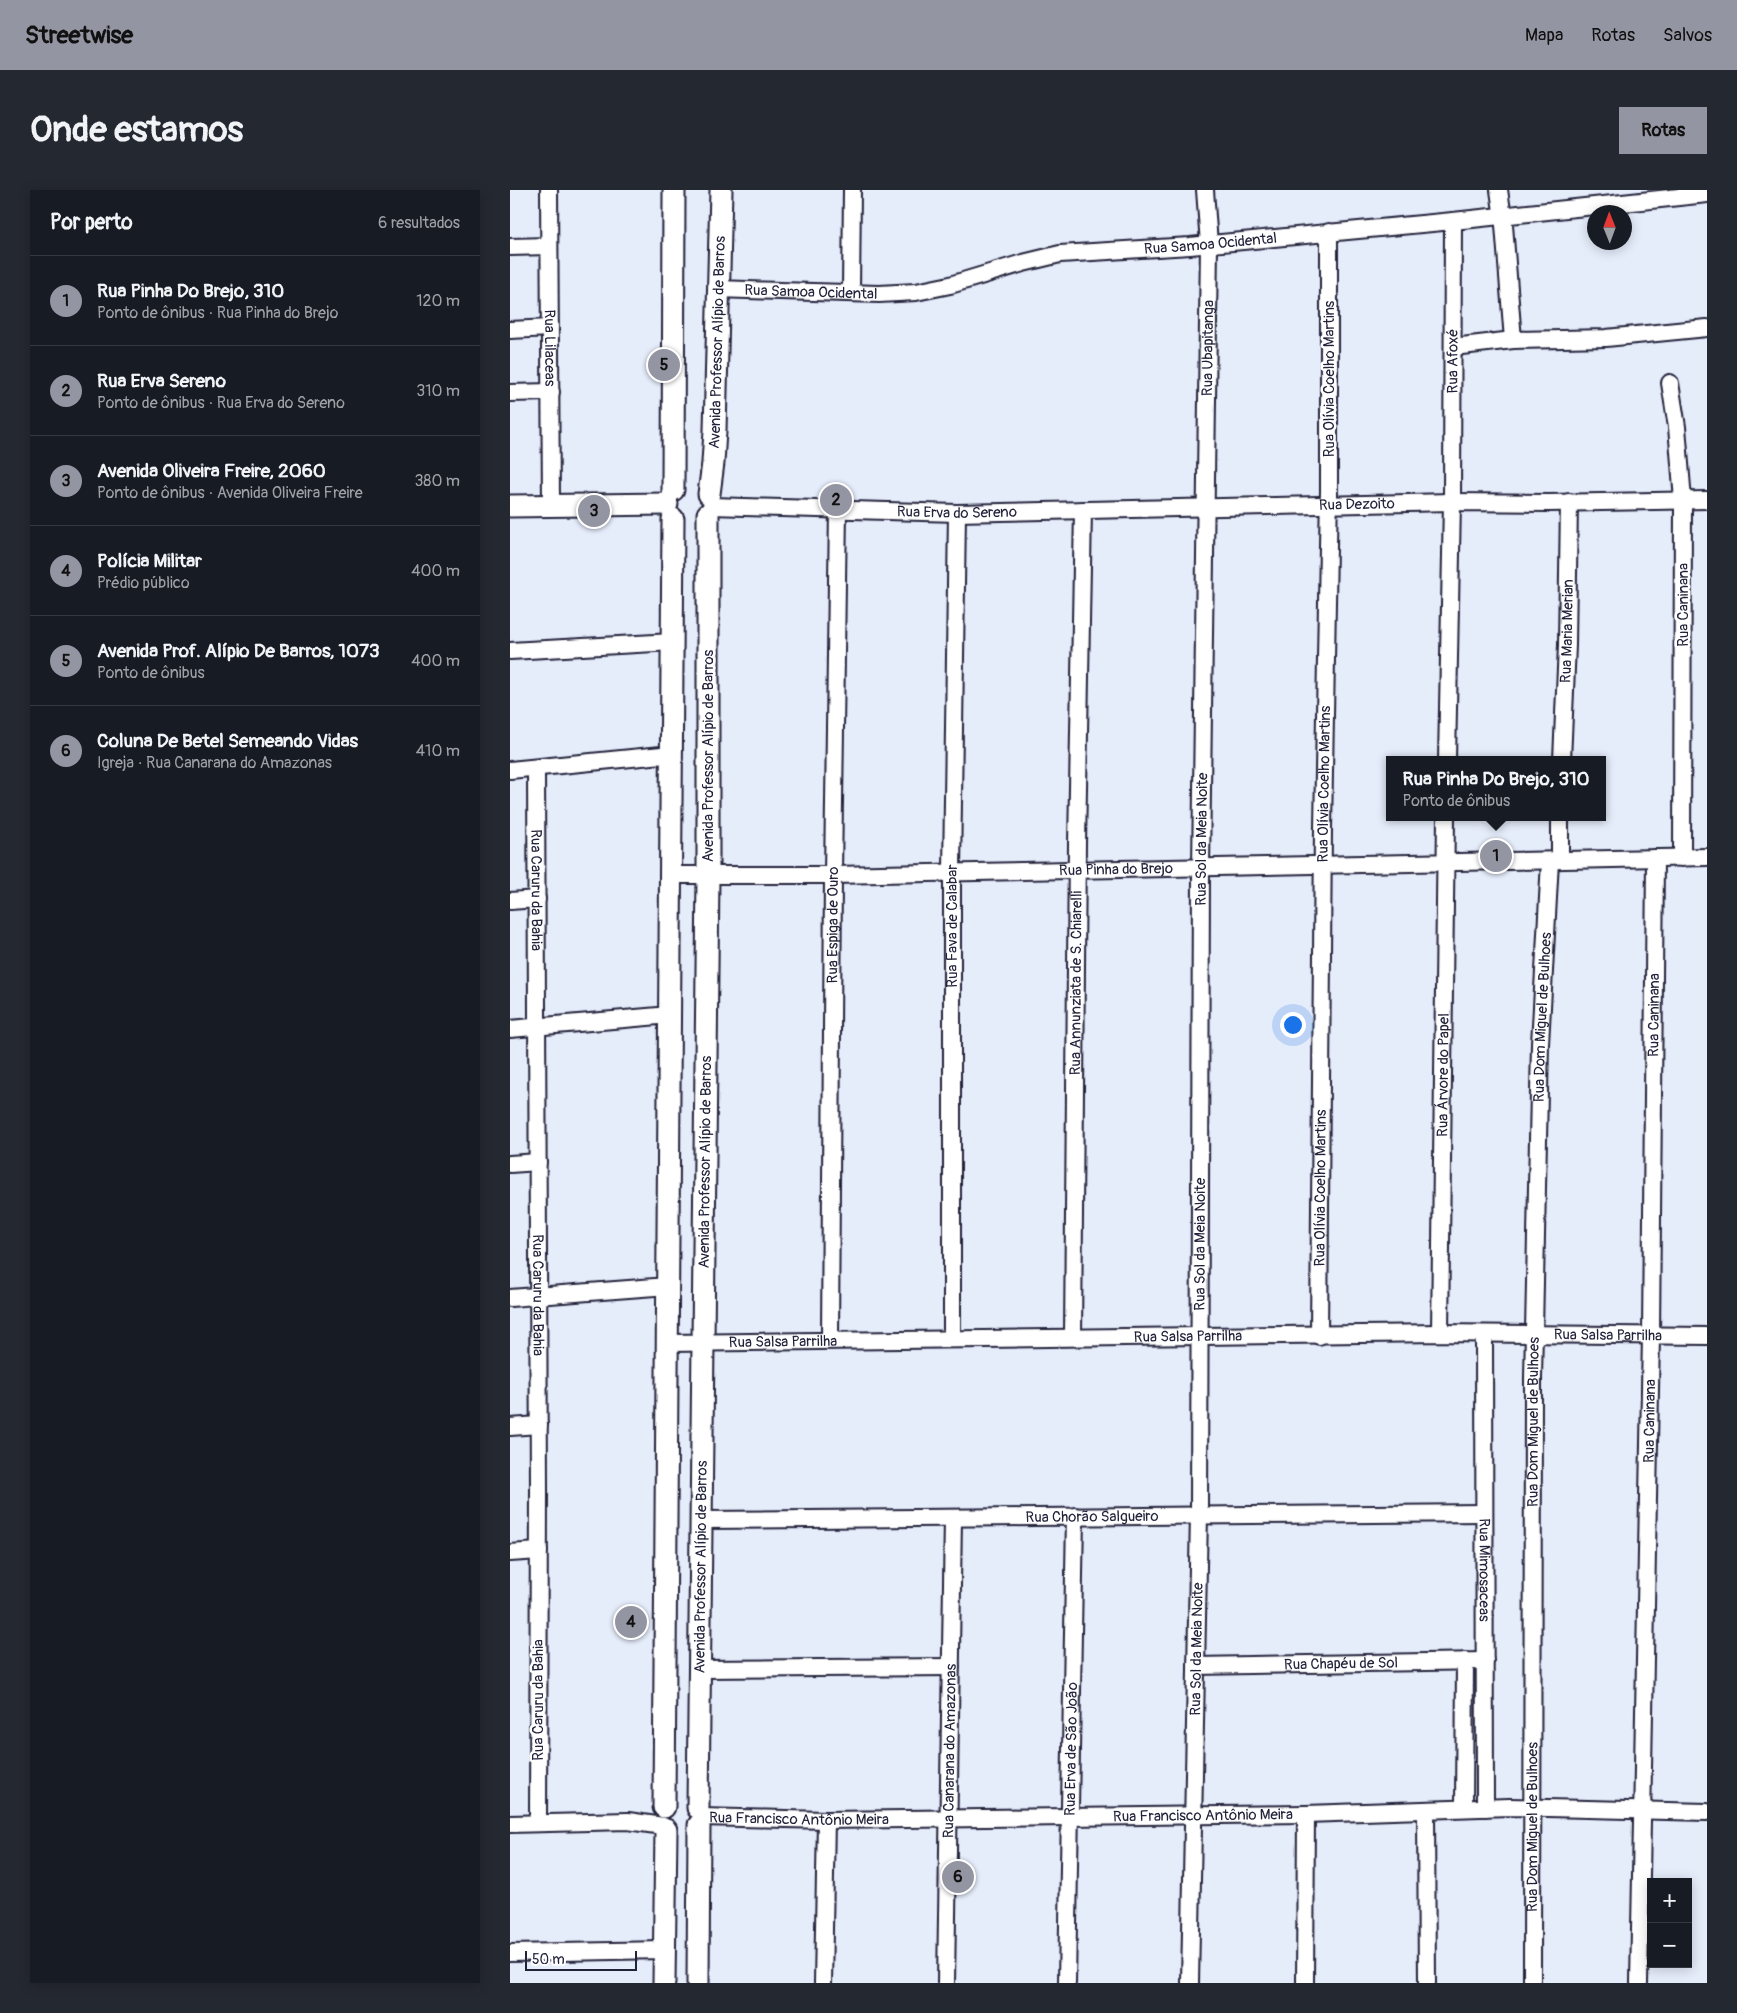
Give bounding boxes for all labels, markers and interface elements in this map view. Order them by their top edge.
text: Streetwise [25,21,133,50]
text: Mapa [1525,24,1563,47]
text: Rotas [1591,24,1635,47]
text: Salvos [1663,24,1712,47]
button: Rotas [1619,107,1707,154]
text: Onde estamos [30,108,243,152]
north arrow [1587,205,1632,250]
text: Por perto [50,209,132,236]
text: 6 resultados [378,213,460,233]
street label: Rua Samoa Ocidental [1143,228,1278,258]
street label: Avenida Professor Alípio de Barros [704,235,729,449]
text: Rua Pinha Do Brejo, 310 [97,279,284,303]
street label: Rua Samoa Ocidental [744,280,878,303]
text: 1 [63,291,69,311]
text: 120 m [416,291,460,311]
street label: Rua Ubapitanga [1198,300,1218,396]
street label: Rua Olívia Coelho Martins [1320,300,1339,457]
text: Ponto de ônibus · Rua Pinha do Brejo [97,303,338,323]
street label: Rua Lilaceas [540,309,560,387]
street label: Rua Afoxé [1443,329,1462,394]
pin: 5 [648,346,680,384]
text: Rua Erva Sereno [97,369,226,393]
text: 2 [62,381,70,401]
text: 310 m [416,381,460,401]
text: Ponto de ônibus · Rua Erva do Sereno [97,393,345,413]
text: Avenida Oliveira Freire, 2060 [97,459,326,483]
text: 3 [62,471,70,491]
text: 380 m [414,471,460,491]
pin: 2 [820,481,852,519]
text: Ponto de ônibus · Avenida Oliveira Freire [97,483,363,503]
pin: 3 [578,492,610,530]
street label: Rua Dezoito [1319,494,1395,514]
street label: Rua Erva do Sereno [897,502,1017,523]
text: Polícia Militar [97,549,202,573]
text: 4 [61,561,71,581]
text: 400 m [411,561,460,581]
street label: Rua Caninana [1674,563,1693,647]
text: Prédio público [97,573,190,593]
street label: Rua Maria Merian [1556,579,1577,683]
text: Avenida Prof. Alípio De Barros, 1073 [97,639,380,663]
street label: Avenida Professor Alípio de Barros [699,649,718,862]
text: 5 [62,651,70,671]
text: 400 m [411,651,460,671]
text: Ponto de ônibus [97,663,205,683]
street label: Rua Olívia Coelho Martins [1313,705,1335,863]
text: Coluna De Betel Semeando Vidas [97,729,358,753]
text: 6 [61,741,71,761]
text: 410 m [416,741,460,761]
text: Igreja · Rua Canarana do Amazonas [97,753,332,773]
popup [1386,756,1606,821]
text: Rua Pinha Do Brejo, 310 [1402,767,1590,791]
street label: Rua Sol da Meia Noite [1191,772,1212,906]
text: Ponto de ônibus [1402,791,1510,811]
street label: Rua Caruru da Bahia [527,829,546,951]
pin: 1 [1480,837,1512,875]
street label: Rua Pinha do Brejo [1059,859,1173,880]
street label: Rua Fava de Calabar [943,864,962,988]
street label: Rua Espiga de Ouro [823,866,843,984]
street label: Rua Annunziata de S. Chiarelli [1066,890,1086,1075]
street label: Rua Dom Miguel de Bulhoes [1529,931,1556,1102]
street label: Rua Caninana [1644,973,1664,1057]
your location [1280,1012,1306,1038]
street label: Rua Árvore do Papel [1433,1013,1453,1137]
street label: Avenida Professor Alípio de Barros [694,1055,716,1269]
street label: Rua Olívia Coelho Martins [1310,1109,1330,1266]
street label: Rua Sol da Meia Noite [1190,1177,1210,1311]
street label: Rua Caruru da Bahia [528,1234,548,1356]
street label: Rua Salsa Parrilha [1554,1325,1662,1345]
street label: Rua Salsa Parrilha [1134,1326,1242,1346]
street label: Rua Salsa Parrilha [729,1331,837,1352]
street label: Rua Dom Miguel de Bulhoes [1523,1337,1543,1507]
street label: Rua Caninana [1639,1379,1660,1463]
street label: Avenida Professor Alípio de Barros [690,1460,711,1674]
street label: Rua Chorão Salgueiro [1025,1506,1159,1527]
street label: Rua Mimosaceas [1475,1518,1494,1622]
street label: Rua Sol da Meia Noite [1186,1582,1207,1716]
pin: 4 [615,1603,647,1641]
street label: Rua Caruru da Bahia [529,1639,548,1761]
street label: Rua Chapéu de Sol [1284,1653,1398,1674]
street label: Rua Canarana do Amazonas [939,1663,960,1838]
street label: Rua Erva de São João [1060,1682,1082,1816]
street label: Rua Dom Miguel de Bulhoes [1523,1742,1542,1912]
street label: Rua Francisco Antônio Meira [1113,1805,1293,1826]
street label: Rua Francisco Antônio Meira [709,1808,889,1830]
pin: 6 [942,1858,974,1896]
map controls [1647,1878,1692,1968]
button: + [1647,1878,1692,1923]
button: − [1647,1923,1692,1968]
scale bar [525,1948,638,1971]
text: 50 m [532,1951,565,1968]

